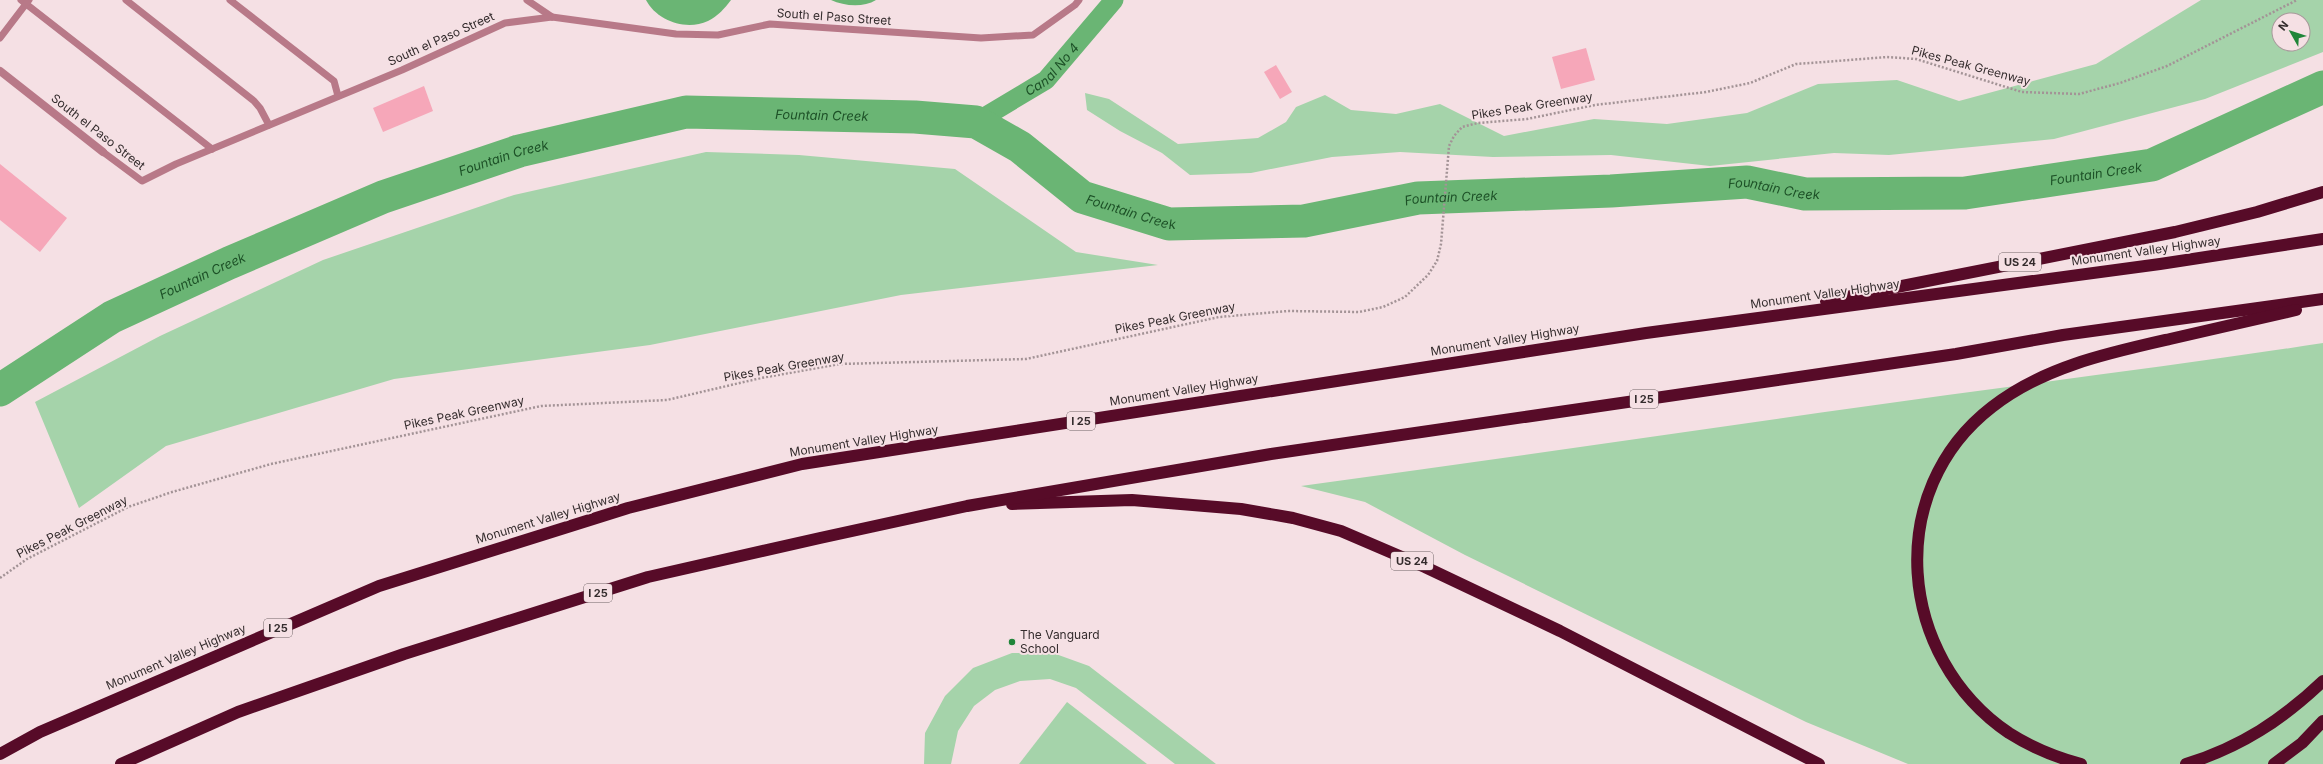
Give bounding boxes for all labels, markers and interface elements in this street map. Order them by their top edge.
street label: South el Paso Street [776,5,892,28]
street label: South el Paso Street [385,8,496,69]
north arrow [2271,12,2311,52]
text: N [2275,18,2291,33]
water label: Canal No 4 [1022,40,1082,99]
street label: Pikes Peak Greenway [1910,42,2032,89]
street label: Pikes Peak Greenway [1470,88,1594,122]
street label: South el Paso Street [48,90,148,173]
water label: Fountain Creek [775,106,869,124]
water label: Fountain Creek [456,136,551,179]
water label: Fountain Creek [2048,158,2144,188]
water label: Fountain Creek [1727,174,1821,202]
water label: Fountain Creek [1403,187,1499,209]
water label: Fountain Creek [1084,191,1177,232]
street label: Monument Valley Highway [2070,233,2222,268]
water label: Fountain Creek [156,249,249,302]
road number: US 24 [1999,253,2041,271]
street label: Monument Valley Highway [1749,276,1901,311]
street label: Pikes Peak Greenway [1113,298,1237,337]
street label: Monument Valley Highway [1429,320,1581,359]
street label: Pikes Peak Greenway [722,348,846,385]
street label: Monument Valley Highway [1108,370,1260,409]
road number: I 25 [1630,390,1658,408]
street label: Pikes Peak Greenway [402,392,526,433]
road number: I 25 [1067,412,1095,430]
street label: Monument Valley Highway [788,421,940,460]
street label: Monument Valley Highway [474,488,622,547]
street label: Pikes Peak Greenway [14,492,130,561]
road number: US 24 [1391,552,1433,570]
road number: I 25 [584,584,612,602]
road number: I 25 [264,619,292,637]
street label: Monument Valley Highway [104,620,248,693]
place label: The Vanguard School [1020,627,1100,656]
marker: The Vanguard School [1007,637,1017,647]

